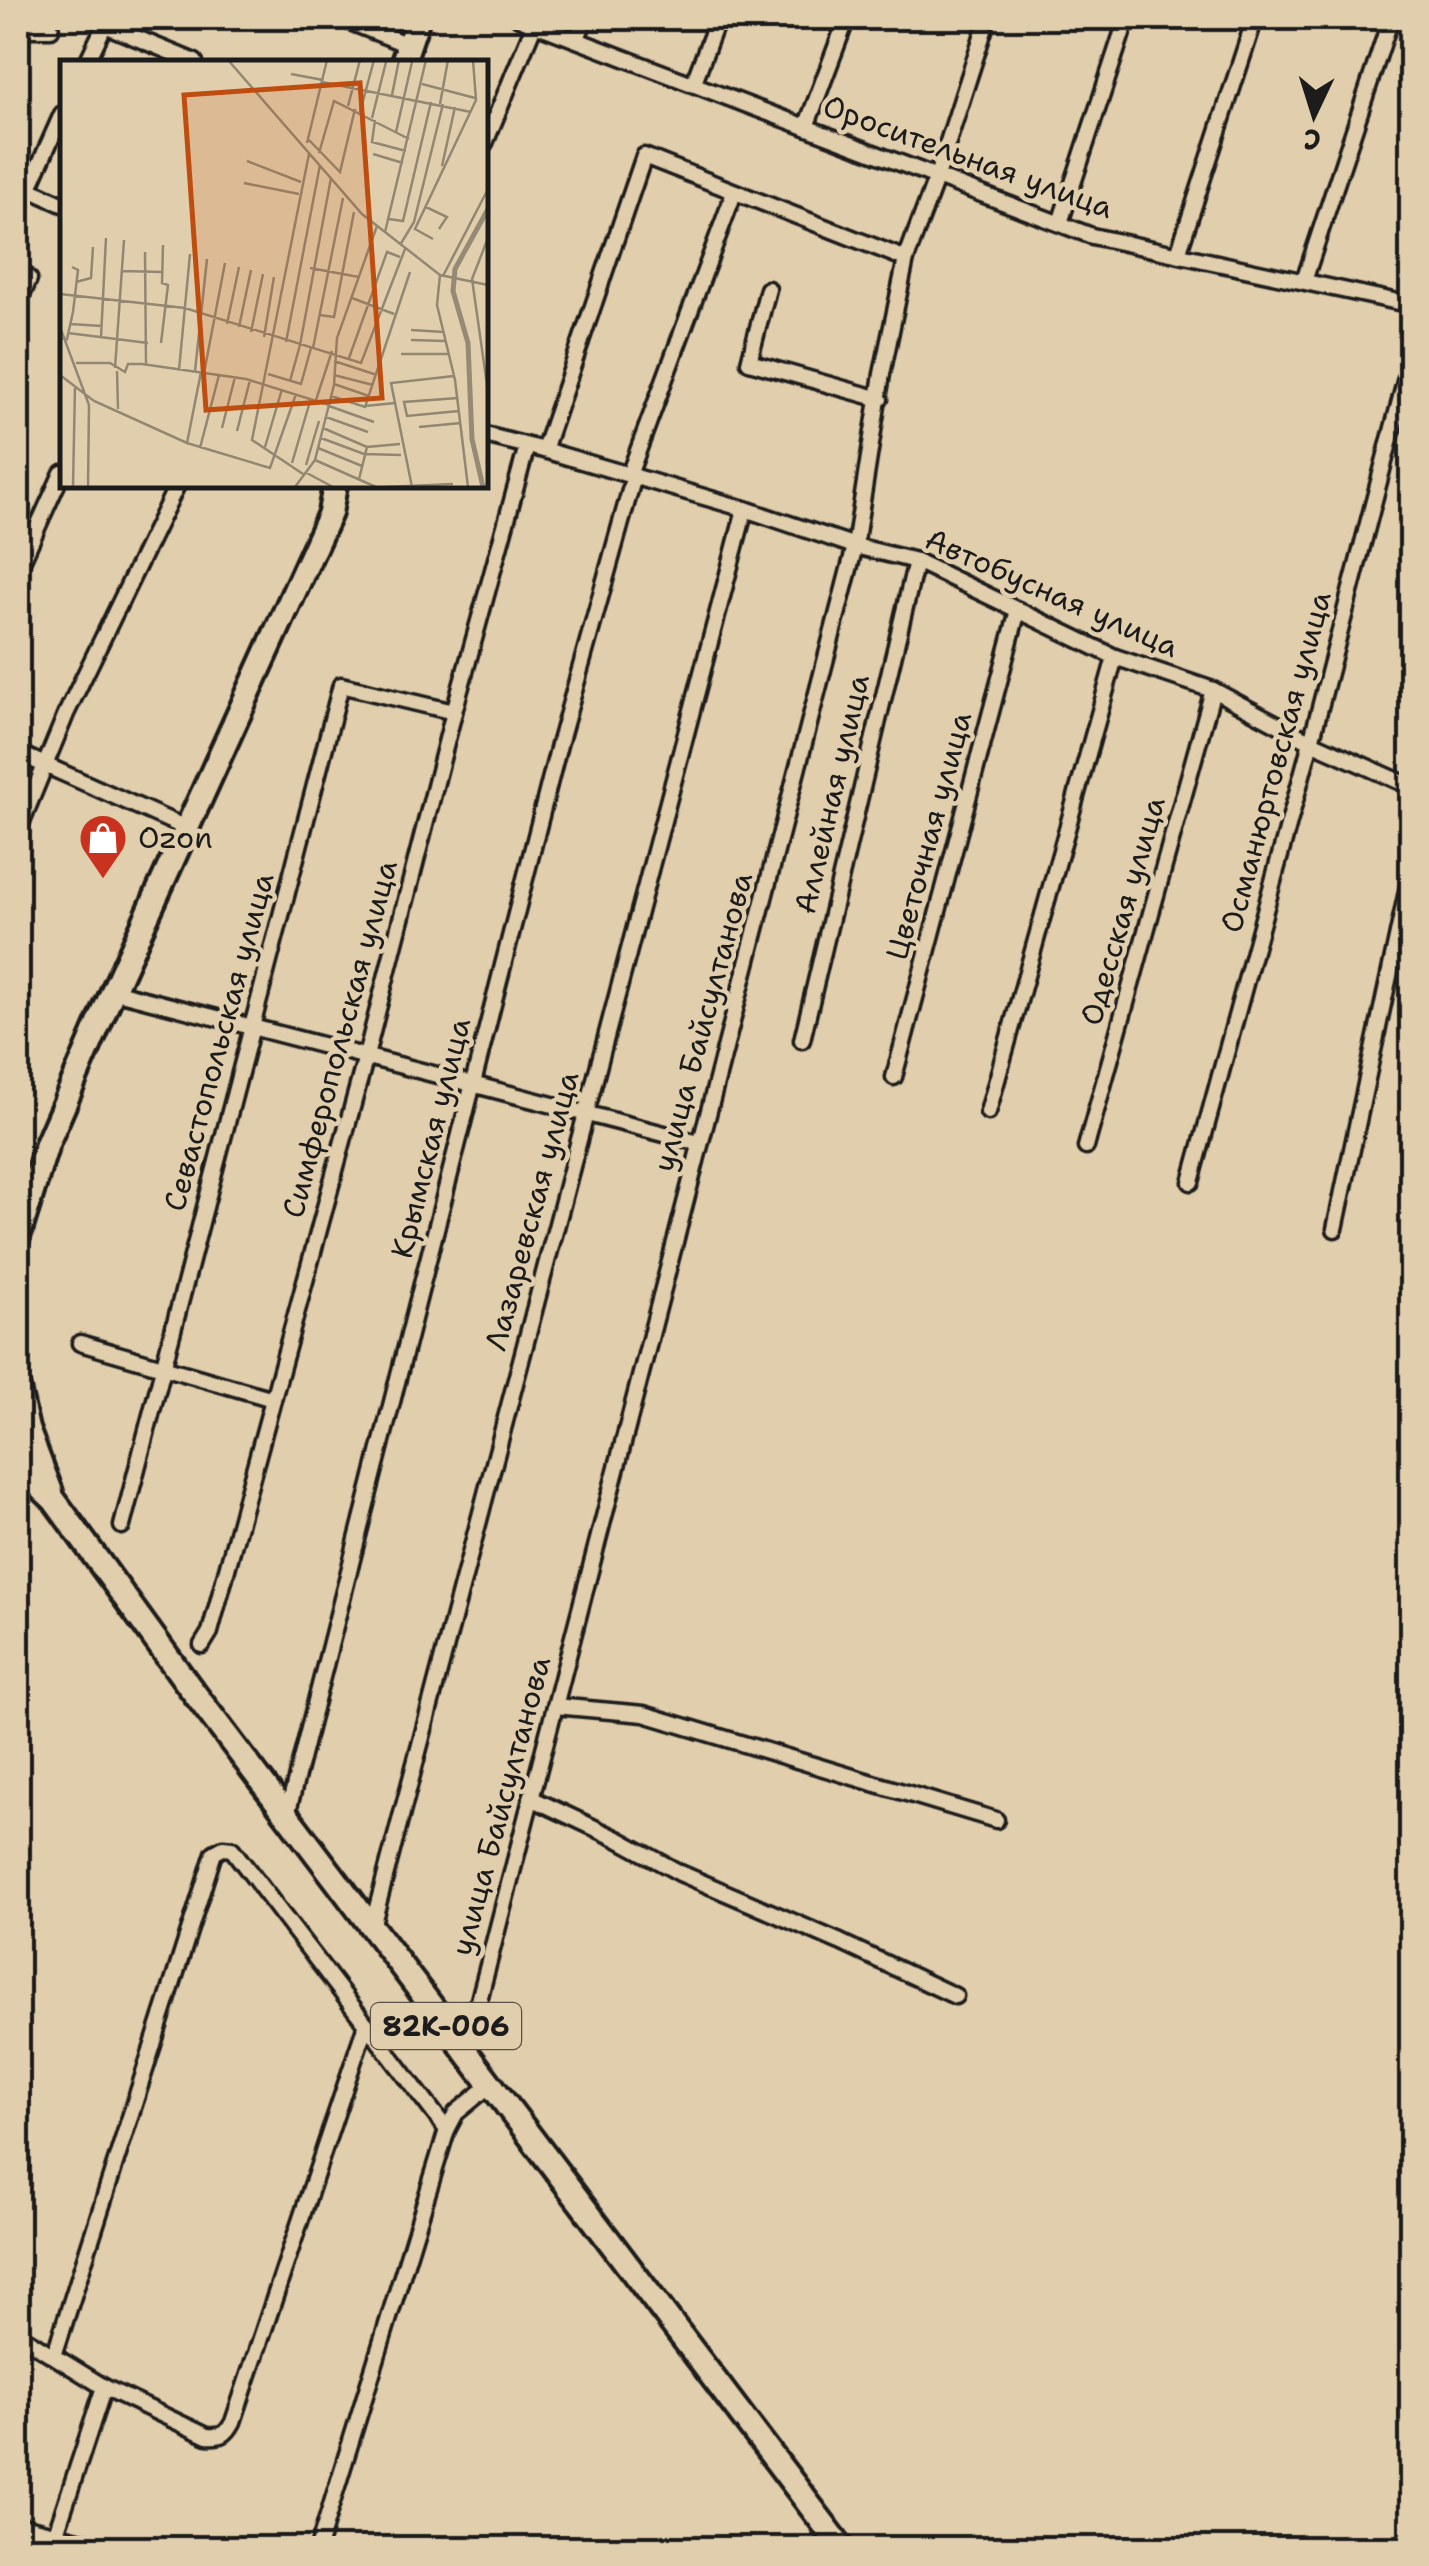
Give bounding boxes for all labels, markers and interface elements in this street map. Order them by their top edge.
inset map [60,60,488,488]
north arrow [1264,65,1364,165]
street label: Оросительная улица [818,85,1119,228]
text: С [1302,120,1322,159]
street label: Автобусная улица [919,518,1186,667]
street label: Османюртовская улица [1210,586,1341,937]
street label: Аллейная улица [784,670,879,918]
street label: Цветочная улица [876,707,981,964]
street label: Одесская улица [1070,791,1175,1030]
shop icon: Ozon [77,812,129,880]
place label: Ozon [138,817,213,858]
street label: Симферопольская улица [272,855,407,1222]
street label: улица Байсултанова [643,867,762,1176]
street label: Севастопольская улица [154,868,284,1216]
street label: Крымская улица [381,1013,480,1262]
street label: Лазаревская улица [474,1066,589,1355]
street label: улица Байсултанова [441,1651,560,1960]
road number: 82К-006 [371,2003,521,2049]

